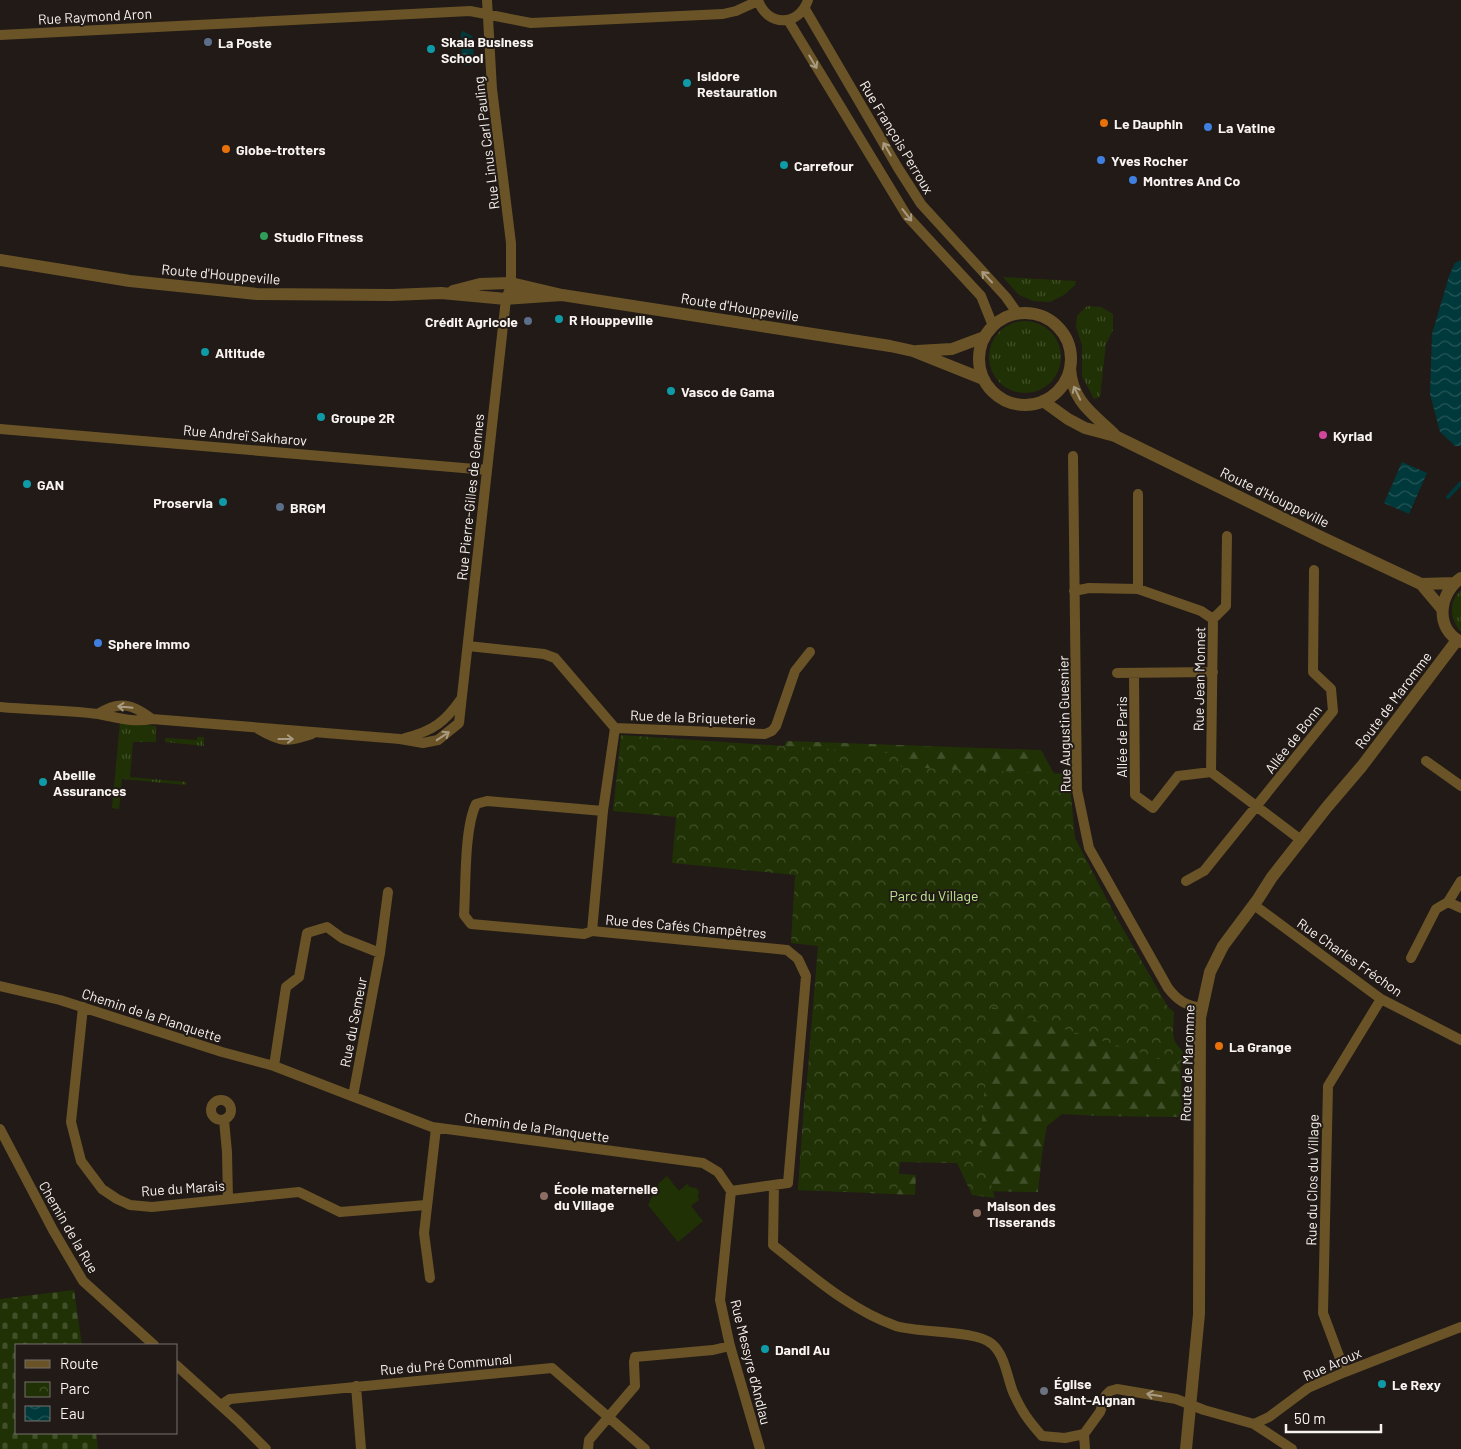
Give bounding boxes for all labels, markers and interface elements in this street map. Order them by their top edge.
street label: Rue Raymond Aron [38,5,152,27]
place label: Skala Business School [441,33,533,66]
place label: La Poste [218,34,272,51]
marker: La Poste [202,36,214,48]
marker: Skala Business School [425,43,437,55]
one-way arrow [809,55,819,69]
place label: Isidore Restauration [697,67,777,100]
street label: Rue Linus Carl Pauling [469,76,503,210]
marker: Isidore Restauration [681,77,693,89]
street label: Rue François Perroux [856,77,938,197]
place label: Le Dauphin [1114,115,1183,132]
marker: Le Dauphin [1098,117,1110,129]
place label: La Vatine [1218,119,1276,136]
marker: La Vatine [1202,121,1214,133]
place label: Globe-trotters [236,141,325,158]
one-way arrow [882,142,892,157]
marker: Globe-trotters [220,143,232,155]
place label: Yves Rocher [1111,152,1188,169]
marker: Yves Rocher [1095,154,1107,166]
place label: Carrefour [794,157,854,174]
marker: Carrefour [778,159,790,171]
place label: Montres And Co [1143,172,1241,189]
marker: Montres And Co [1127,174,1139,186]
one-way arrow [902,208,913,221]
place label: Studio Fitness [274,228,363,245]
marker: Studio Fitness [258,230,270,242]
street label: Route d'Houppeville [161,260,281,288]
one-way arrow [981,270,993,283]
street label: Route d'Houppeville [680,289,800,325]
place label: R Houppeville [569,311,653,328]
place label: Crédit Agricole [425,313,518,330]
marker: R Houppeville [553,313,565,325]
marker: Crédit Agricole [522,315,534,327]
place label: Altitude [215,344,266,361]
marker: Altitude [199,346,211,358]
place label: Vasco de Gama [681,383,775,400]
marker: Vasco de Gama [665,385,677,397]
one-way arrow [1072,386,1081,401]
place label: Groupe 2R [331,409,395,426]
marker: Groupe 2R [315,411,327,423]
street label: Rue Pierre-Gilles de Gennes [453,413,487,581]
street label: Rue Andreï Sakharov [182,421,308,449]
place label: Kyriad [1333,427,1372,444]
marker: Kyriad [1317,429,1329,441]
street label: Route d'Houppeville [1218,463,1332,531]
place label: GAN [37,476,64,493]
marker: GAN [21,478,33,490]
place label: Proservia [153,494,213,511]
marker: Proservia [217,496,229,508]
place label: BRGM [290,499,326,516]
marker: BRGM [274,501,286,513]
street label: Rue Jean Monnet [1190,627,1208,731]
place label: Sphere Immo [108,635,190,652]
marker: Sphere Immo [92,637,104,649]
street label: Route de Maromme [1351,648,1435,752]
street label: Rue Augustin Guesnier [1054,655,1074,793]
street label: Allée de Paris [1113,696,1130,778]
street label: Allée de Bonn [1261,701,1325,777]
one-way arrow [118,702,134,712]
street label: Rue de la Briqueterie [630,706,756,728]
one-way arrow [436,730,450,741]
one-way arrow [277,734,293,744]
place label: Abeille Assurances [53,766,126,799]
marker: Abeille Assurances [37,776,49,788]
park label: Parc du Village [890,887,978,904]
street label: Rue des Cafés Champêtres [605,910,767,942]
street label: Rue Charles Fréchon [1294,914,1406,1000]
street label: Rue du Semeur [336,975,370,1069]
street label: Chemin de la Planquette [80,984,224,1046]
street label: Route de Maromme [1176,1004,1198,1122]
place label: La Grange [1229,1038,1292,1055]
marker: La Grange [1213,1040,1225,1052]
street label: Chemin de la Planquette [463,1108,611,1146]
street label: Rue du Clos du Village [1302,1114,1322,1246]
street label: Rue du Marais [141,1177,226,1199]
street label: Chemin de la Rue [36,1178,102,1276]
place label: École maternelle du Village [554,1180,659,1213]
marker: École maternelle du Village [538,1190,550,1202]
place label: Maison des Tisserands [987,1197,1056,1230]
marker: Maison des Tisserands [971,1207,983,1219]
street label: Rue Messyre d'Andlau [727,1298,775,1426]
place label: Dandl Au [775,1341,830,1358]
marker: Dandl Au [759,1343,771,1355]
legend [15,1344,178,1434]
street label: Rue Aroux [1300,1344,1364,1384]
street label: Rue du Pré Communal [379,1350,513,1378]
text: Route [60,1354,99,1372]
place label: Église Saint-Aignan [1054,1375,1135,1408]
place label: Le Rexy [1392,1376,1441,1393]
marker: Le Rexy [1376,1378,1388,1390]
text: Parc [60,1379,90,1397]
marker: Église Saint-Aignan [1038,1385,1050,1397]
one-way arrow [1146,1390,1162,1400]
scale bar [1286,1402,1381,1434]
text: Eau [60,1404,85,1422]
text: 50 m [1294,1409,1326,1427]

